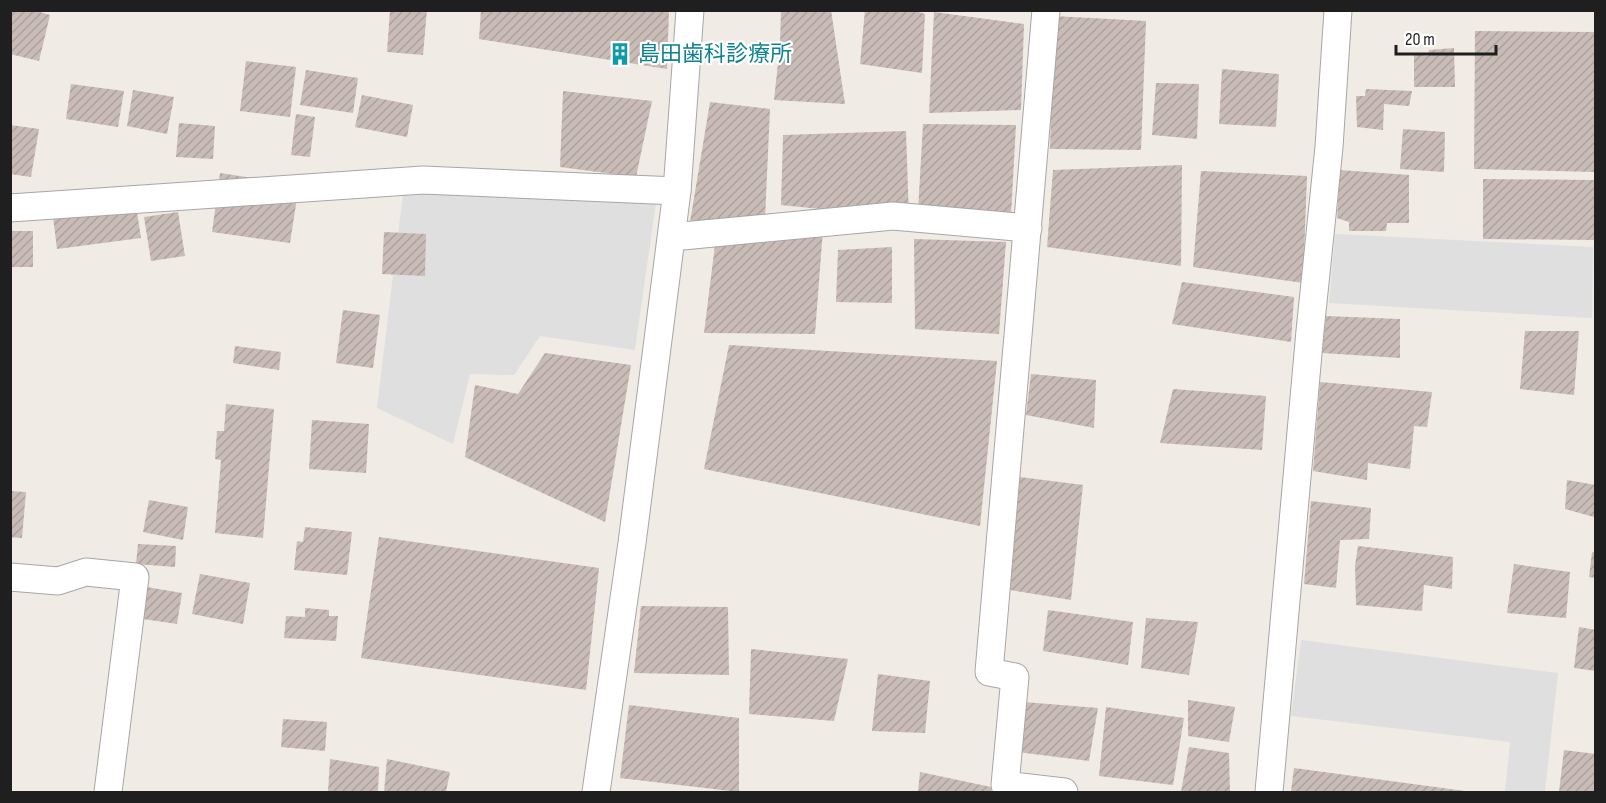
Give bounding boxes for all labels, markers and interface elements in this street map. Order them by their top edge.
scale bar [1396,18,1496,56]
text: 20 m [1405,29,1435,50]
building icon: 島田歯科診療所 [607,41,633,67]
place label: 島田歯科診療所 [638,41,792,68]

